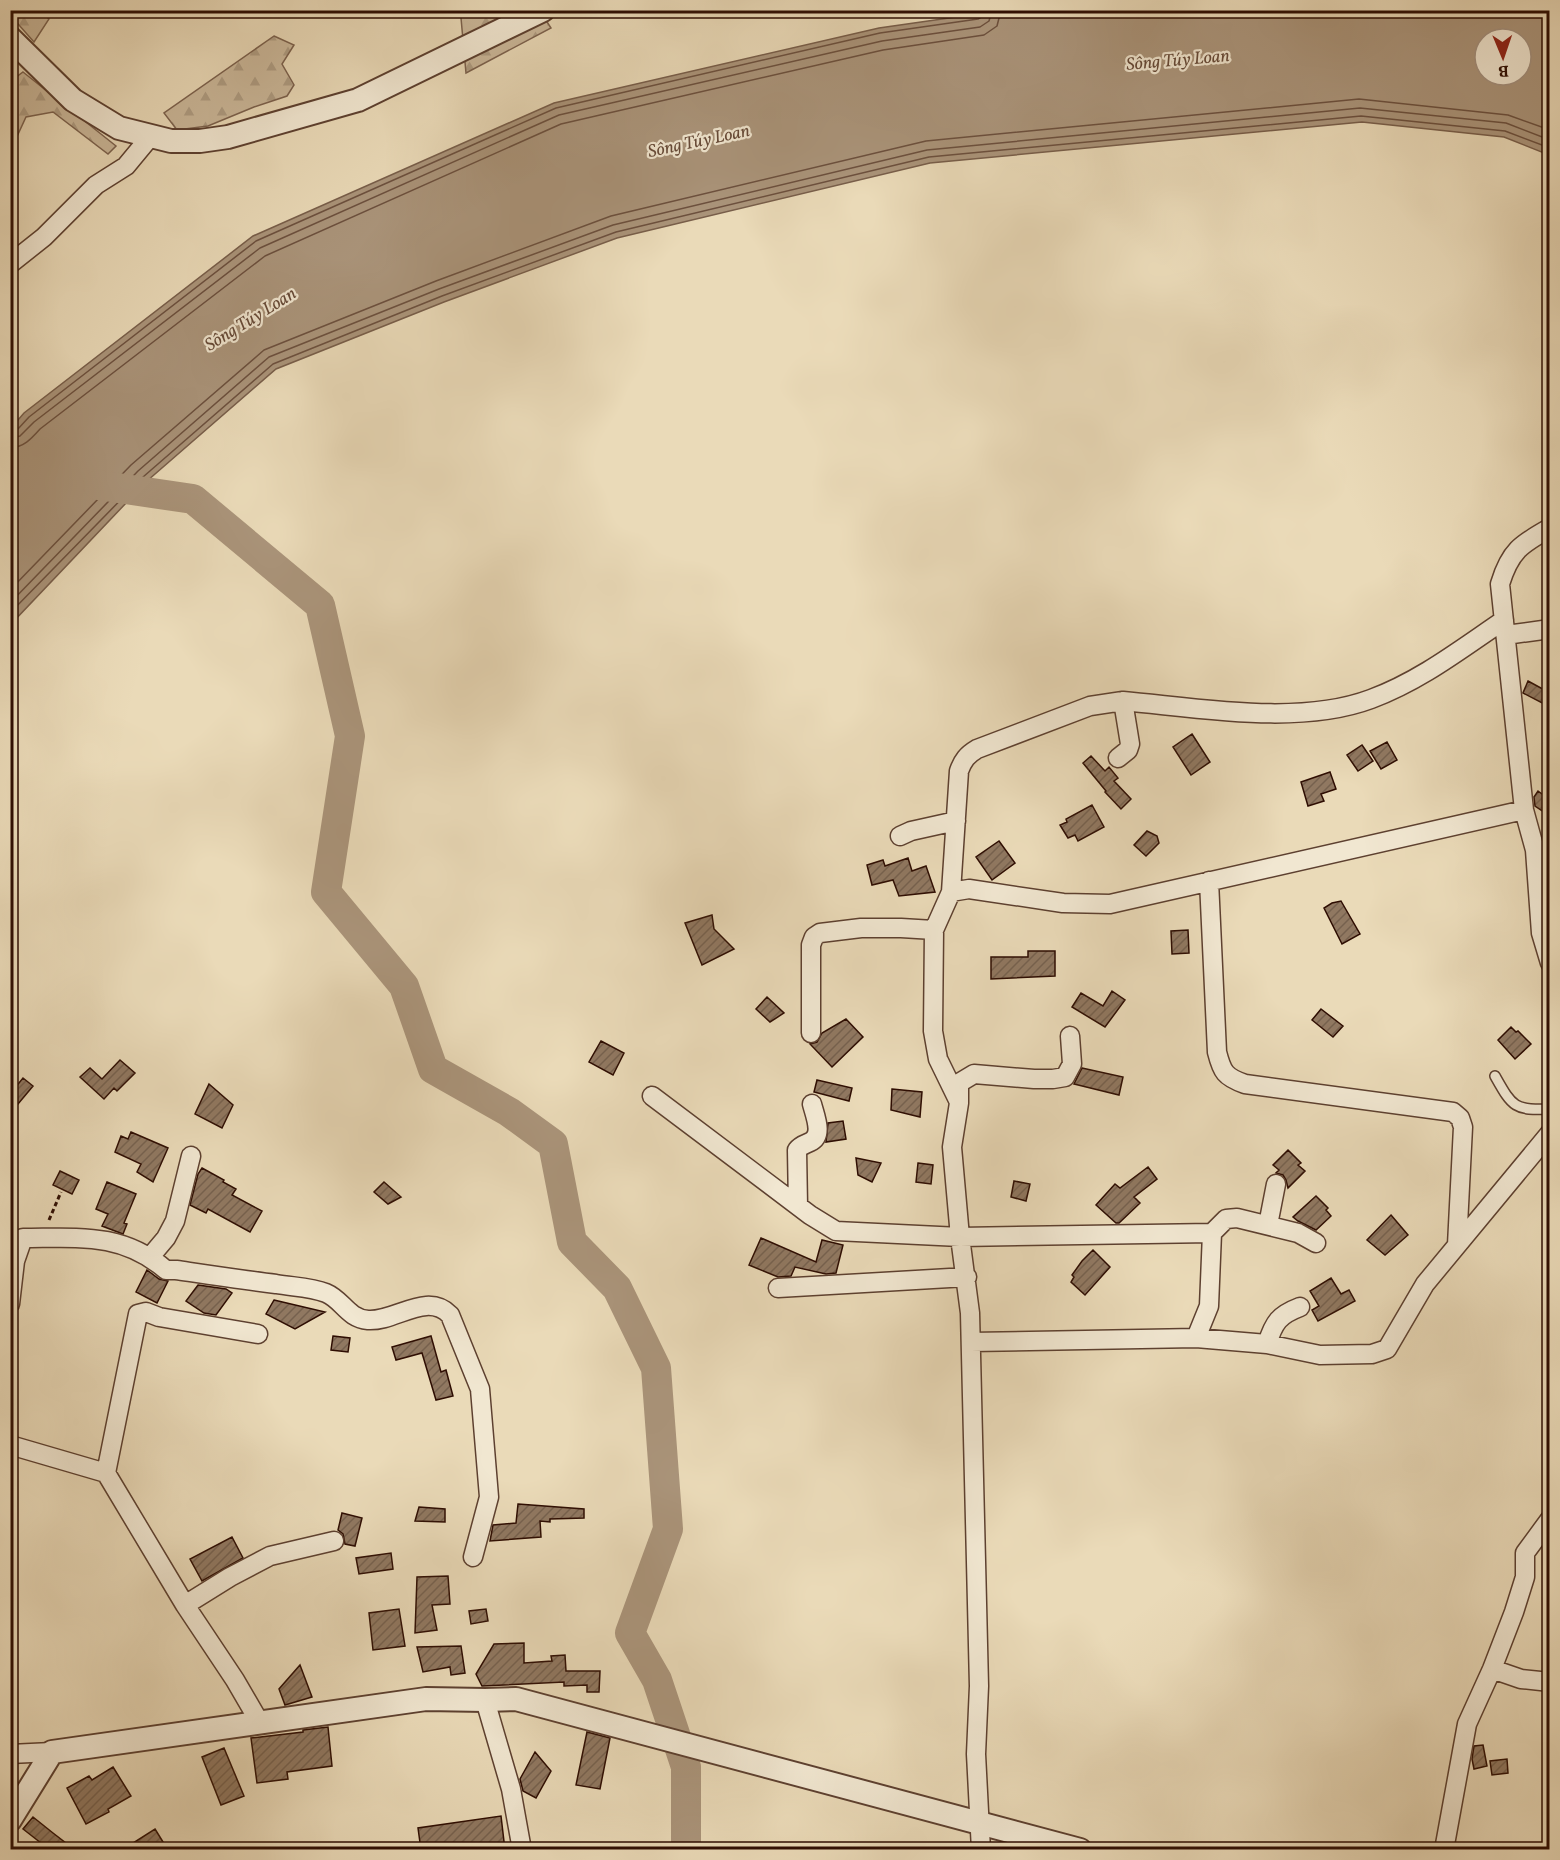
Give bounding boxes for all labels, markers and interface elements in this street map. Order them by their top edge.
north arrow [1473,27,1533,87]
water label: Sông Túy Loan [1125,44,1231,78]
text: B [1497,59,1509,81]
water label: Sông Túy Loan [646,119,752,165]
water label: Sông Túy Loan [200,282,302,358]

